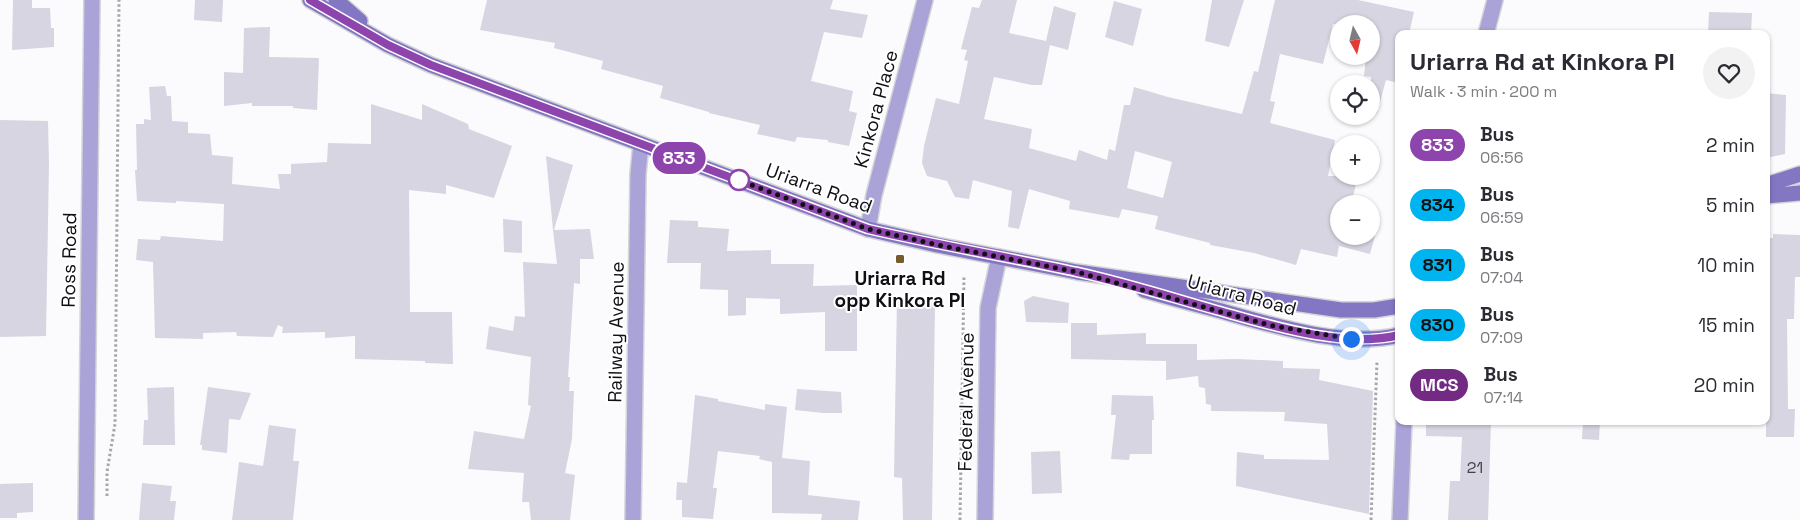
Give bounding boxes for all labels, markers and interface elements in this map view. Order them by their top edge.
north arrow [1330,15,1380,65]
map controls [1330,15,1380,245]
text: Uriarra Rd at Kinkora Pl [1410,46,1675,77]
street label: Kinkora Place [848,47,904,171]
button: heart [1703,47,1755,99]
button: locate [1330,75,1380,125]
text: Walk · 3 min · 200 m [1410,81,1557,102]
text: Bus [1480,122,1514,147]
text: 833 [1421,133,1454,156]
text: 2 min [1706,133,1755,158]
button: + [1330,135,1380,185]
line badge: 833 [650,142,708,174]
text: 833 [663,146,695,169]
text: 06:56 [1480,147,1523,168]
street label: Uriarra Road [762,157,876,219]
unlabelled marker [728,169,750,191]
text: Bus [1480,182,1514,207]
text: 834 [1421,193,1454,216]
text: 5 min [1706,193,1755,218]
button: − [1330,195,1380,245]
text: 06:59 [1480,207,1523,228]
street label: Ross Road [56,212,82,308]
text: Bus [1480,242,1514,267]
marker: Uriarra Rd opp Kinkora Pl [894,253,906,265]
text: 831 [1423,253,1452,276]
text: 10 min [1697,253,1755,278]
street label: Railway Avenue [602,261,630,403]
place label: Uriarra Rd opp Kinkora Pl [835,266,965,313]
text: 07:04 [1480,267,1523,288]
street label: Uriarra Road [1185,268,1299,322]
text: Bus [1480,302,1514,327]
text: 830 [1421,313,1454,336]
text: 15 min [1698,313,1755,338]
your location [1339,327,1364,352]
text: 07:09 [1480,327,1523,348]
street label: Federal Avenue [952,332,980,472]
text: Bus [1483,362,1518,387]
text: MCS [1420,373,1458,396]
text: 20 min [1694,373,1755,398]
text: 07:14 [1483,387,1523,408]
house number: 21 [1467,457,1483,478]

